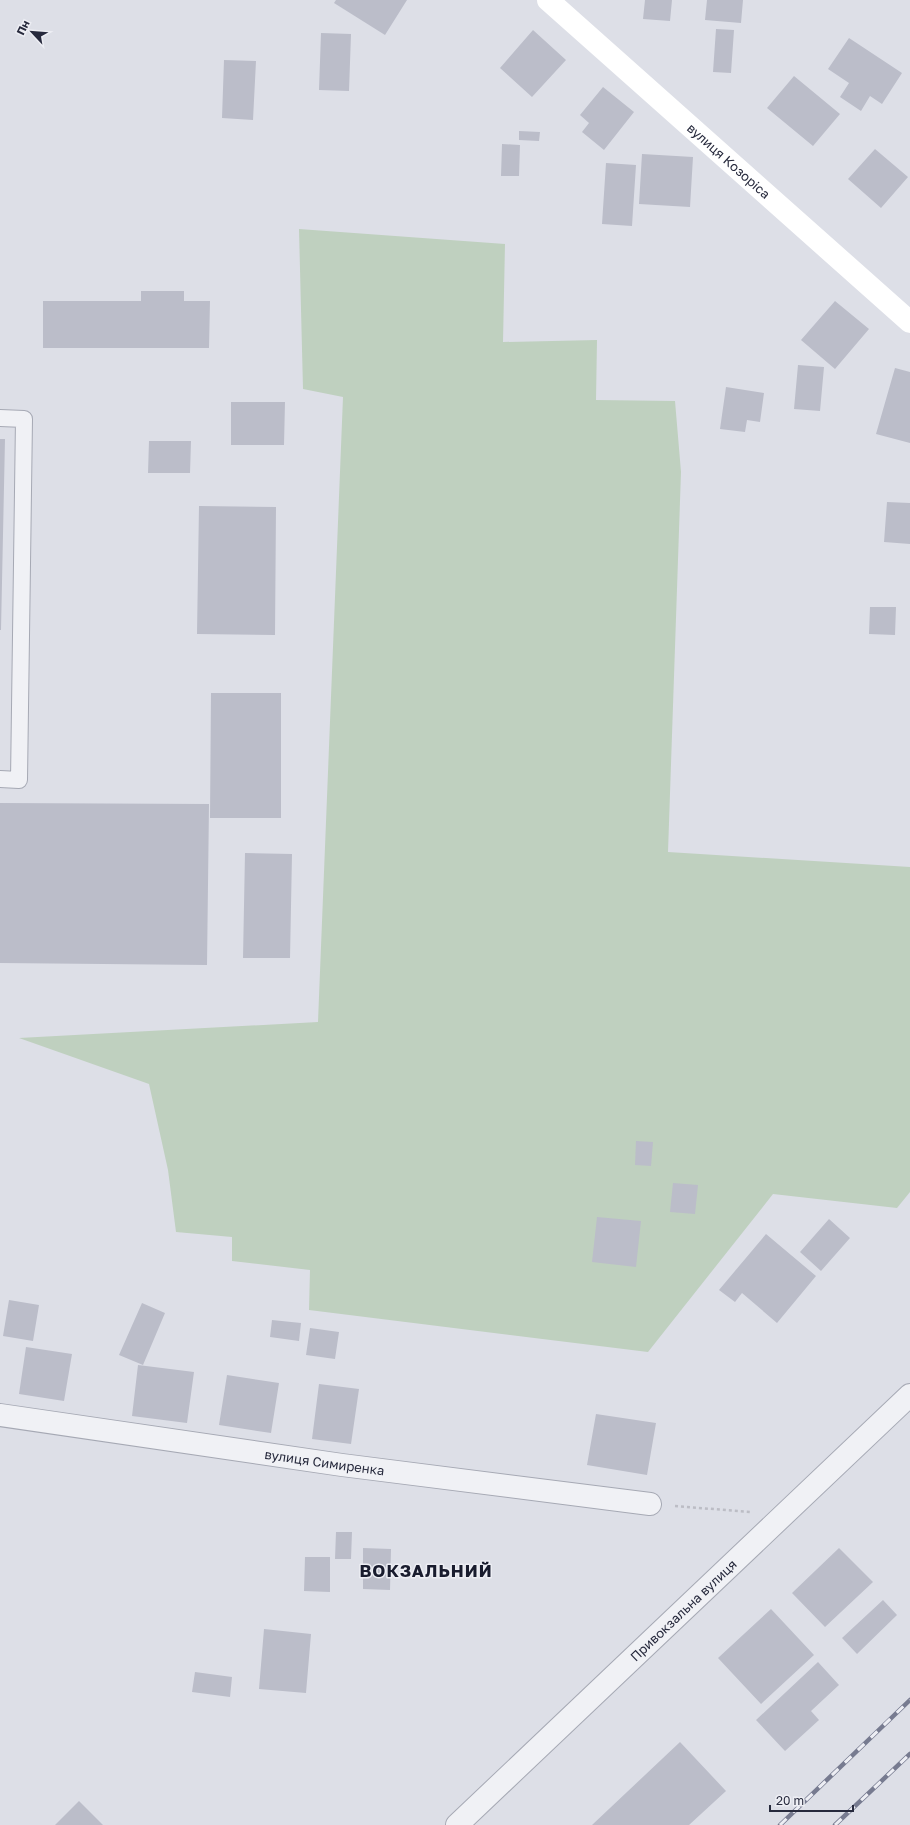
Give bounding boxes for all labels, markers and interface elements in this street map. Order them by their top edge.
north arrow [12,12,52,52]
text: Пн [13,18,32,37]
street label: вулиця Козоріса [684,120,774,202]
street label: вулиця Симиренка [264,1446,385,1478]
street label: Привокзальна вулиця [627,1556,740,1664]
district label: ВОКЗАЛЬНИЙ [359,1560,493,1581]
scale bar [770,1787,853,1813]
text: 20 m [776,1793,804,1808]

